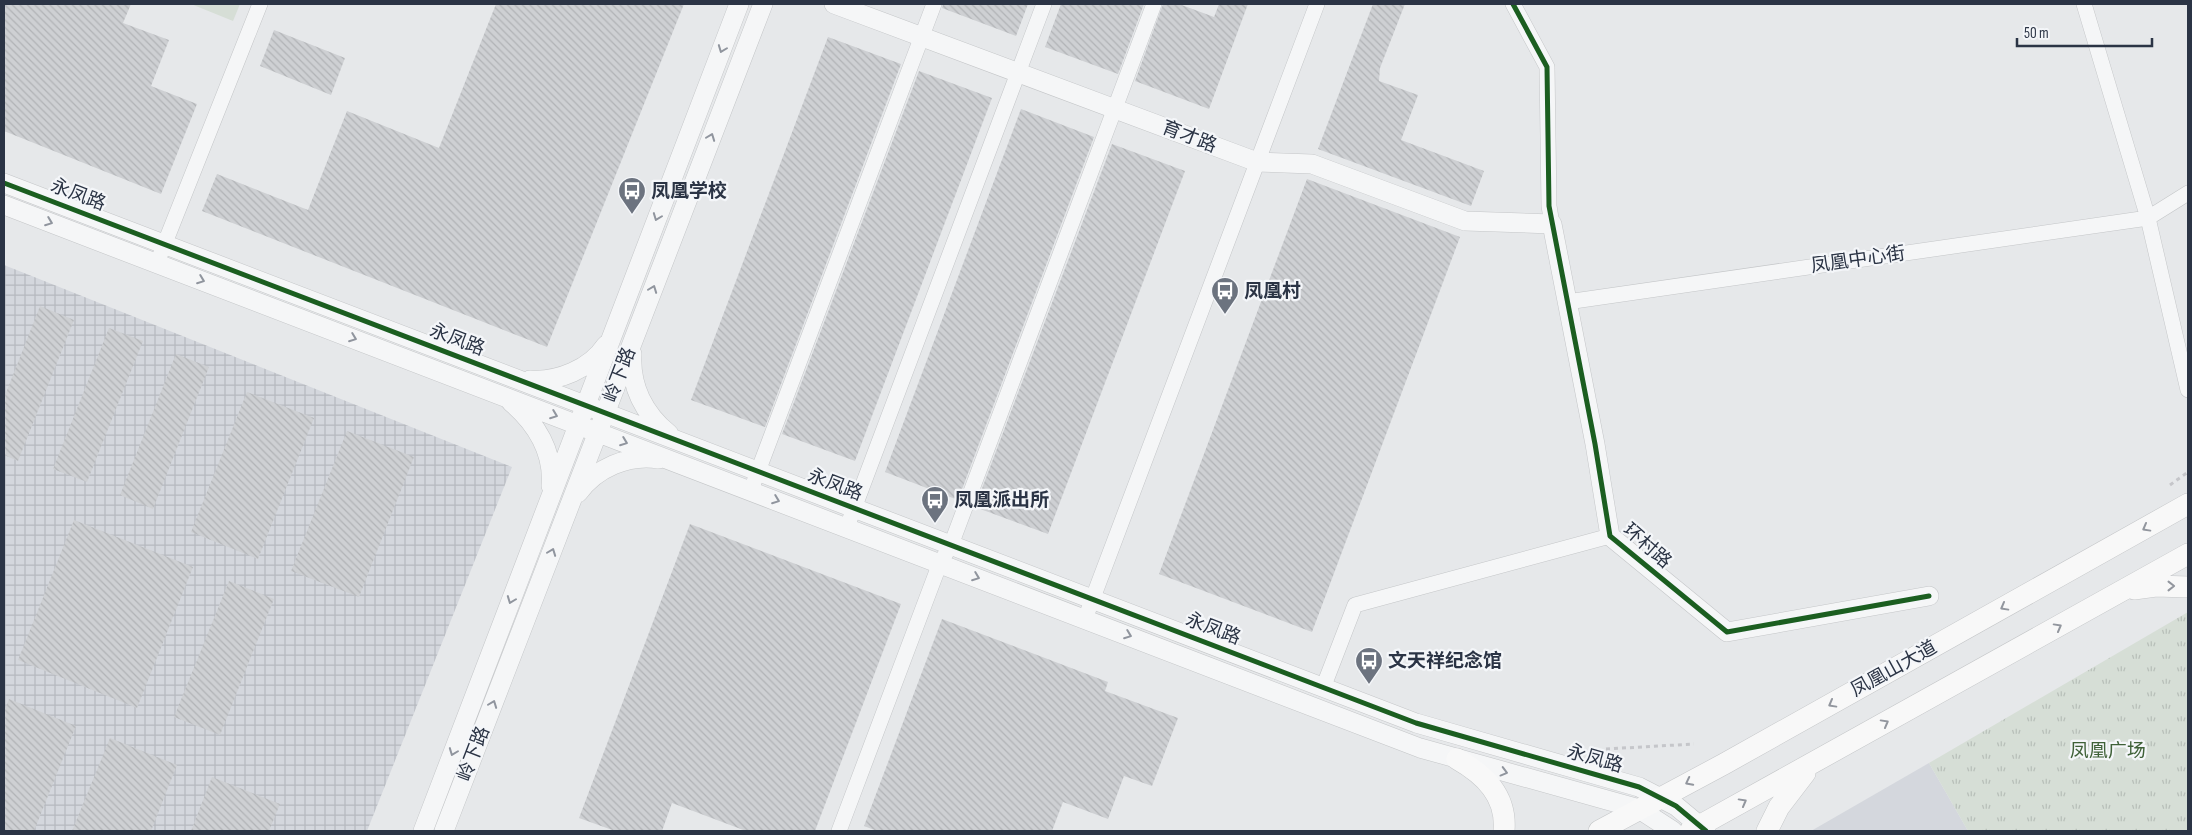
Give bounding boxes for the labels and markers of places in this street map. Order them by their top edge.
bus stop icon: 凤凰学校 [617,176,647,215]
place label: 凤凰学校 [651,180,727,203]
bus stop icon: 凤凰村 [1210,276,1240,315]
place label: 凤凰村 [1244,280,1301,303]
bus stop icon: 凤凰派出所 [920,485,950,524]
place label: 凤凰派出所 [954,489,1049,512]
bus stop icon: 文天祥纪念馆 [1354,646,1384,685]
place label: 文天祥纪念馆 [1388,650,1502,673]

